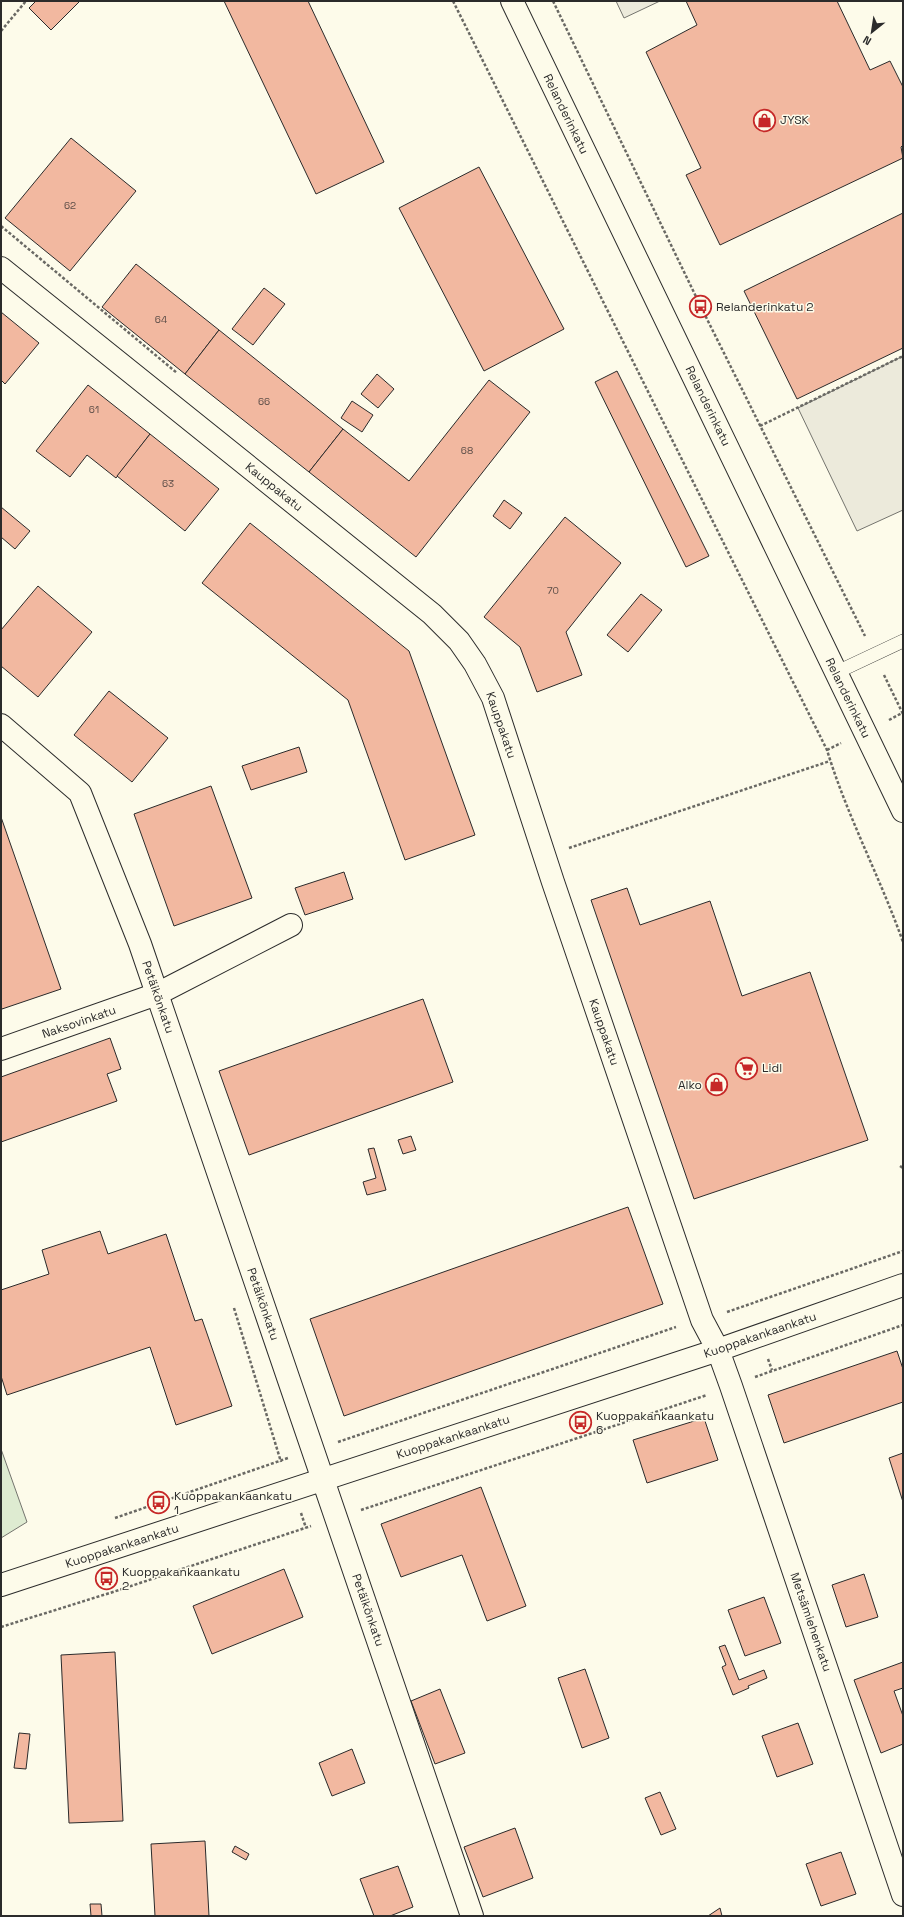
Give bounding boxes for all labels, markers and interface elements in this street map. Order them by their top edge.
north arrow [852,12,892,52]
text: N [860,33,874,49]
street label: Relanderinkatu [540,71,592,157]
shop icon: JYSK [751,107,777,133]
place label: JYSK [780,112,810,128]
house number: 62 [64,199,76,212]
bus stop icon: Relanderinkatu 2 [688,294,714,320]
place label: Relanderinkatu 2 [716,299,814,315]
house number: 64 [155,313,167,326]
street label: Relanderinkatu [682,363,734,449]
house number: 66 [258,395,270,408]
house number: 61 [89,403,99,416]
house number: 68 [461,444,473,457]
street label: Kauppakatu [242,459,306,515]
house number: 63 [162,477,174,490]
house number: 70 [547,584,559,597]
street label: Relanderinkatu [822,655,874,741]
street label: Kauppakatu [482,690,520,760]
street label: Petäikönkatu [138,959,178,1035]
street label: Kauppakatu [585,997,623,1067]
street label: Naksovinkatu [40,1002,118,1042]
supermarket icon: Lidl [733,1055,759,1081]
place label: Lidl [762,1060,782,1076]
shop icon: Alko [704,1072,730,1098]
place label: Alko [678,1077,702,1093]
street label: Petäikönkatu [243,1266,283,1342]
street label: Kuoppakankaankatu [702,1308,818,1362]
place label: Kuoppakankaankatu 6 [596,1408,714,1438]
bus stop icon: Kuoppakankaankatu 6 [567,1410,593,1436]
street label: Kuoppakankaankatu [394,1411,512,1463]
place label: Kuoppakankaankatu 1 [174,1488,292,1518]
bus stop icon: Kuoppakankaankatu 1 [145,1490,171,1516]
street label: Kuoppakankaankatu [63,1520,181,1572]
place label: Kuoppakankaankatu 2 [122,1564,240,1594]
bus stop icon: Kuoppakankaankatu 2 [93,1566,119,1592]
street label: Metsämiehenkatu [787,1570,835,1674]
street label: Petäikönkatu [348,1572,388,1648]

